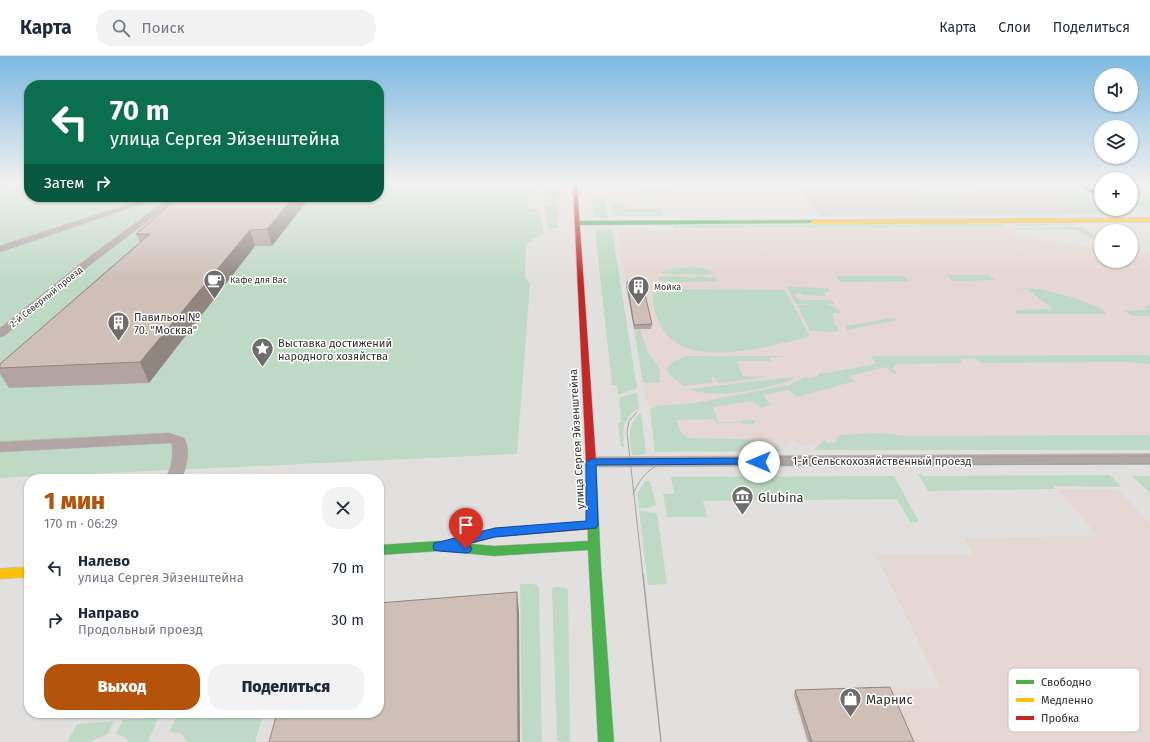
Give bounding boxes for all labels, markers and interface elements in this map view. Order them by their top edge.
search box [96,10,376,46]
text: Карта [20,16,72,39]
icon: search [110,17,132,39]
text: Поиск [142,19,184,37]
text: Карта [939,19,976,36]
text: Слои [998,19,1031,36]
text: Поделиться [1053,19,1130,36]
map controls [1094,68,1138,268]
button: sound [1094,68,1138,112]
text: 70 m [110,94,169,127]
icon: left [44,96,96,148]
button: layers [1094,120,1138,164]
text: улица Сергея Эйзенштейна [110,128,340,150]
icon: right [92,172,114,194]
button: + [1094,172,1138,216]
text: Затем [44,174,84,192]
button: − [1094,224,1138,268]
street label: 2-й Северный проезд [8,265,84,329]
cafe icon: Кафе для Вас [201,267,227,300]
building icon: Мойка [625,274,651,307]
place label: Кафе для Вас [230,275,288,285]
place label: Мойка [654,282,681,292]
building icon: Павильон № 70. "Москва" [106,310,132,343]
place label: Павильон № 70. "Москва" [134,311,200,337]
place icon: Выставка достижений народного хозяйства [249,336,275,369]
place label: Выставка достижений народного хозяйства [278,337,392,363]
street label: улица Сергея Эйзенштейна [567,369,587,509]
position arrow [738,441,780,483]
street label: 1-й Сельскохозяйственный проезд [793,455,971,468]
museum icon: Glubina [730,484,756,517]
text: 1 мин [44,487,105,515]
button: close [322,487,364,529]
place label: Glubina [758,490,804,505]
pin [449,508,483,549]
icon: arrive [455,514,477,536]
text: 170 m · 06:29 [44,516,118,531]
text: Налево [78,552,130,570]
icon: left [44,557,66,579]
text: 70 m [332,559,364,577]
text: улица Сергея Эйзенштейна [78,570,244,585]
text: Направо [78,604,139,622]
icon: right [44,609,66,631]
text: 30 m [331,611,364,629]
text: Продольный проезд [78,622,203,637]
button: Выход [44,664,200,710]
button: Поделиться [208,664,364,710]
legend [1008,668,1140,732]
text: Свободно [1041,676,1091,689]
shop icon: Марнис [837,686,863,719]
place label: Марнис [866,692,913,707]
text: Медленно [1041,694,1093,707]
text: Пробка [1041,712,1079,725]

